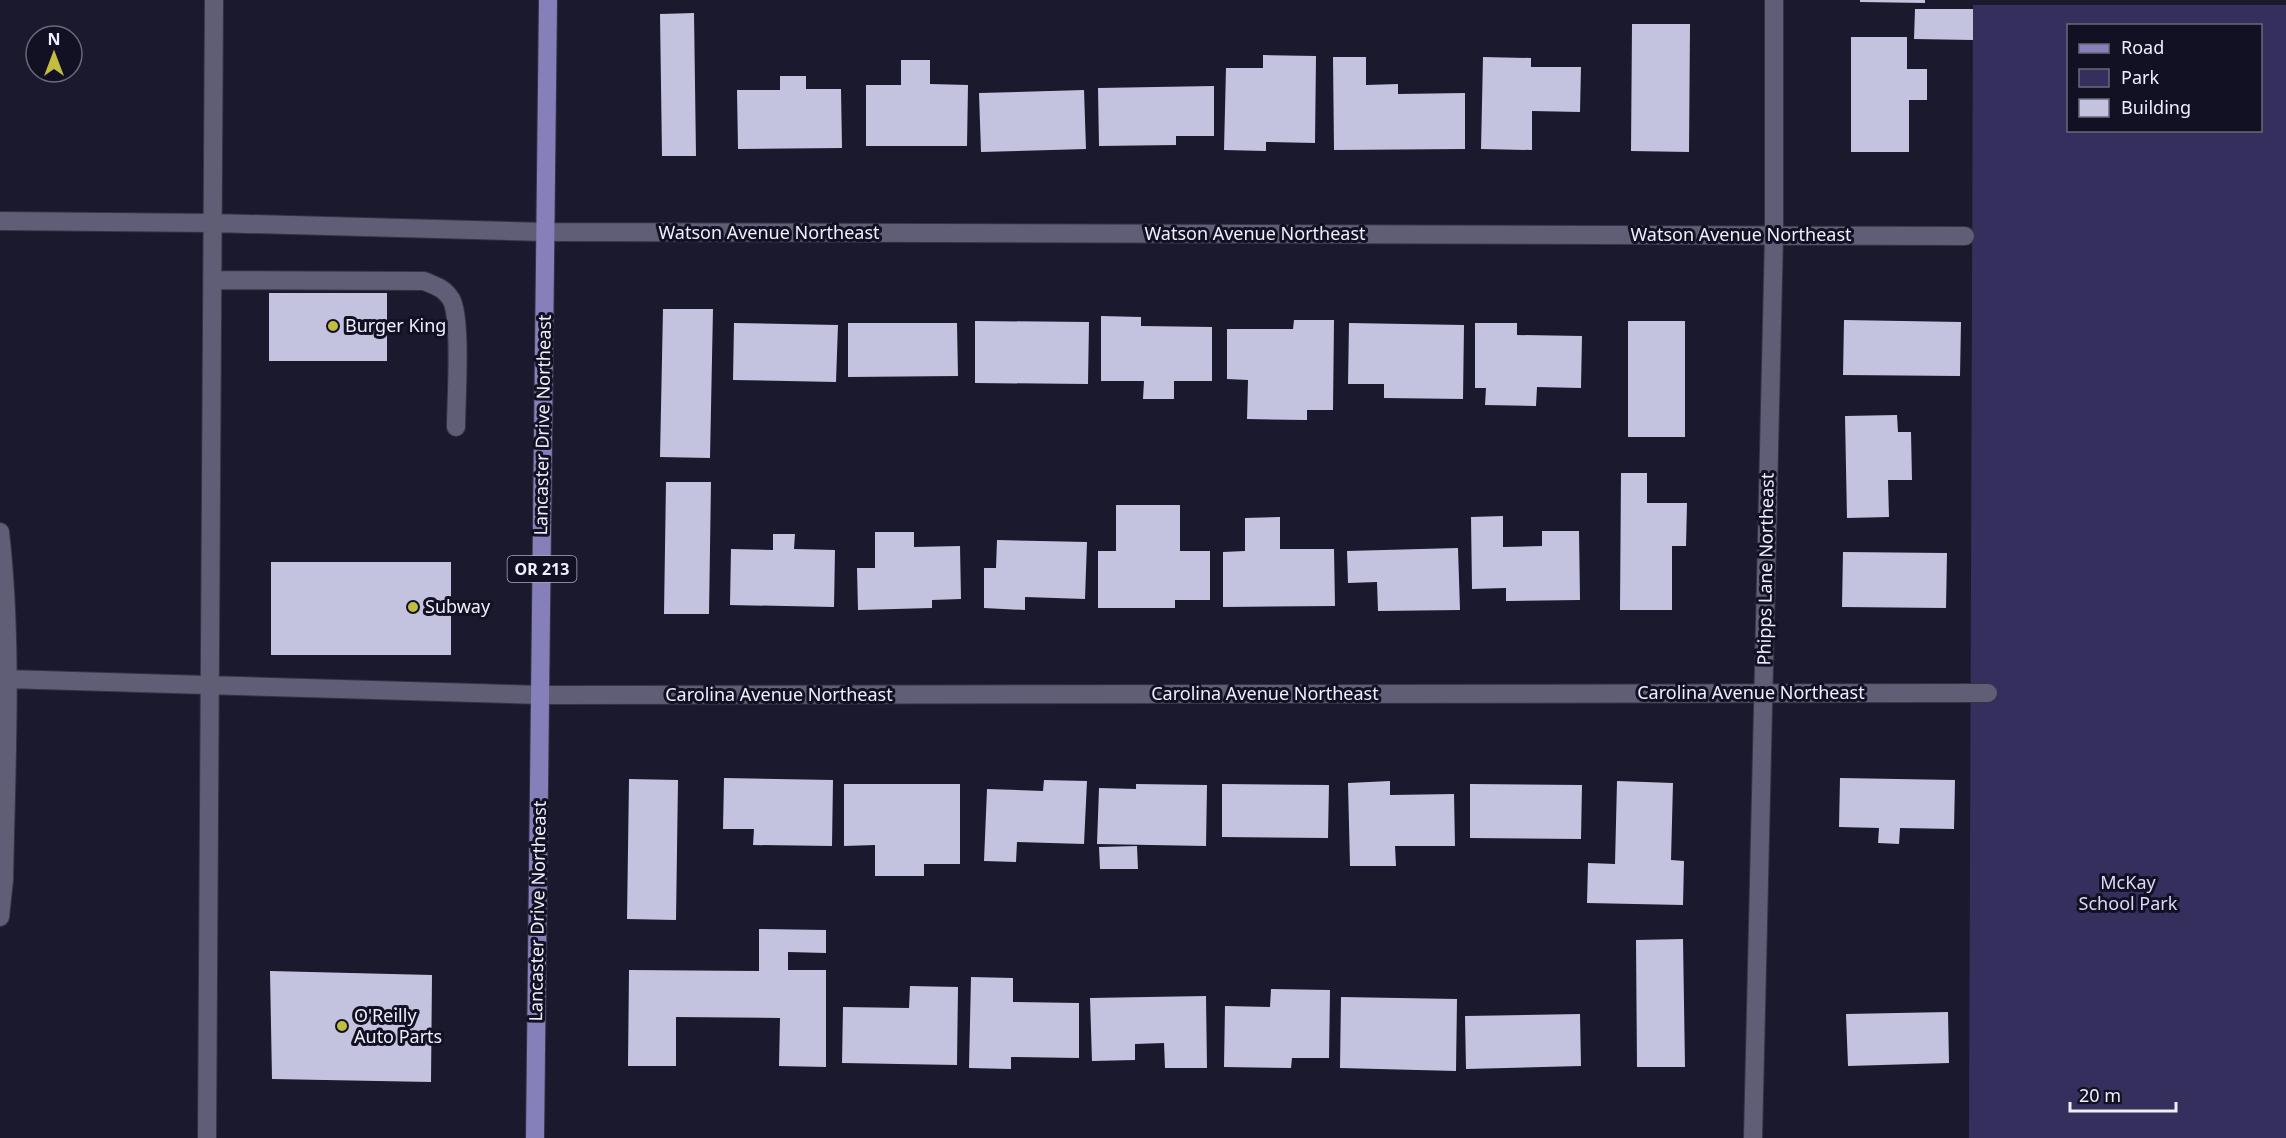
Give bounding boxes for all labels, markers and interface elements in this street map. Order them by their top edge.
north arrow [24,24,84,84]
legend [2067,24,2262,132]
text: N [47,28,61,50]
text: Road [2121,35,2164,59]
text: Park [2121,65,2159,89]
text: Building [2121,95,2191,119]
street label: Watson Avenue Northeast [658,220,880,244]
street label: Watson Avenue Northeast [1144,221,1366,245]
street label: Watson Avenue Northeast [1630,222,1852,246]
place label: Burger King [345,313,446,337]
street label: Lancaster Drive Northeast [528,314,556,536]
marker: Burger King [326,319,340,333]
street label: Phipps Lane Northeast [1751,472,1779,665]
road number: OR 213 [508,556,576,582]
place label: Subway [425,594,491,618]
marker: Subway [406,600,420,614]
street label: Carolina Avenue Northeast [1637,680,1865,704]
street label: Carolina Avenue Northeast [1151,681,1379,705]
street label: Carolina Avenue Northeast [665,682,893,706]
street label: Lancaster Drive Northeast [523,800,551,1022]
park label: McKay School Park [2079,870,2178,915]
place label: O'Reilly Auto Parts [354,1003,442,1048]
marker: O'Reilly Auto Parts [335,1019,349,1033]
scale bar [2070,1075,2176,1113]
text: 20 m [2079,1083,2121,1107]

